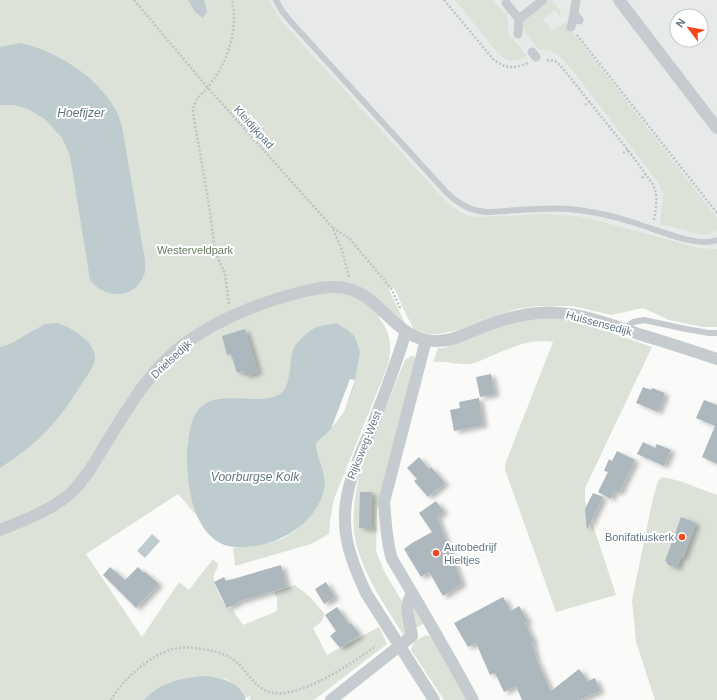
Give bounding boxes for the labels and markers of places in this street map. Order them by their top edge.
place label: Bonifatiuskerk [605,531,674,543]
marker: Bonifatiuskerk [677,532,687,542]
place label: Autobedrijf Hieltjes [444,541,498,566]
marker: Autobedrijf Hieltjes [431,548,441,558]

